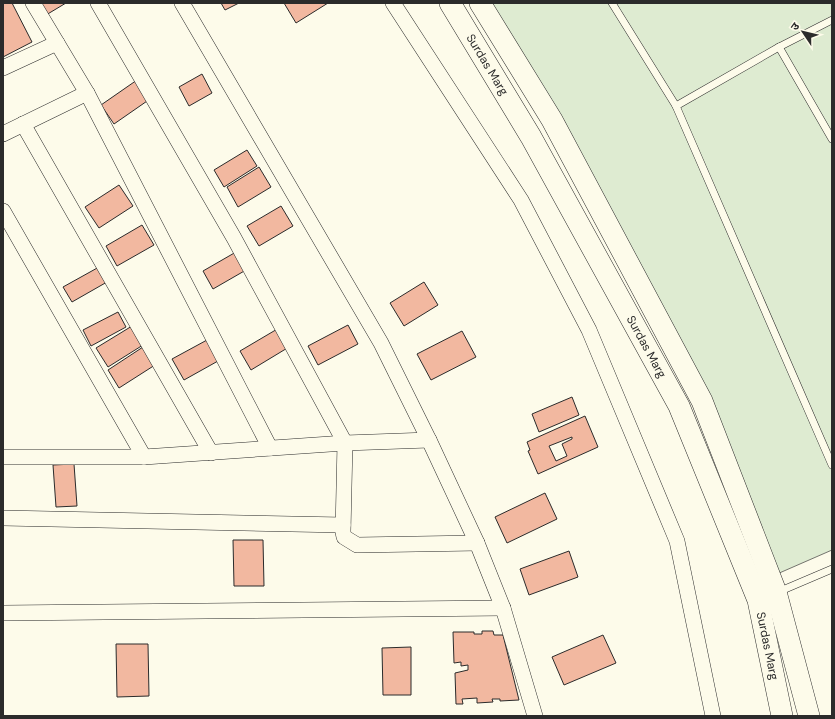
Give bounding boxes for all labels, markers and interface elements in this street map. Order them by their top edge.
north arrow [783,12,823,52]
text: उ [787,19,803,33]
street label: Surdas Marg [463,31,512,99]
street label: Surdas Marg [623,313,670,381]
street label: Surdas Marg [753,611,782,682]

